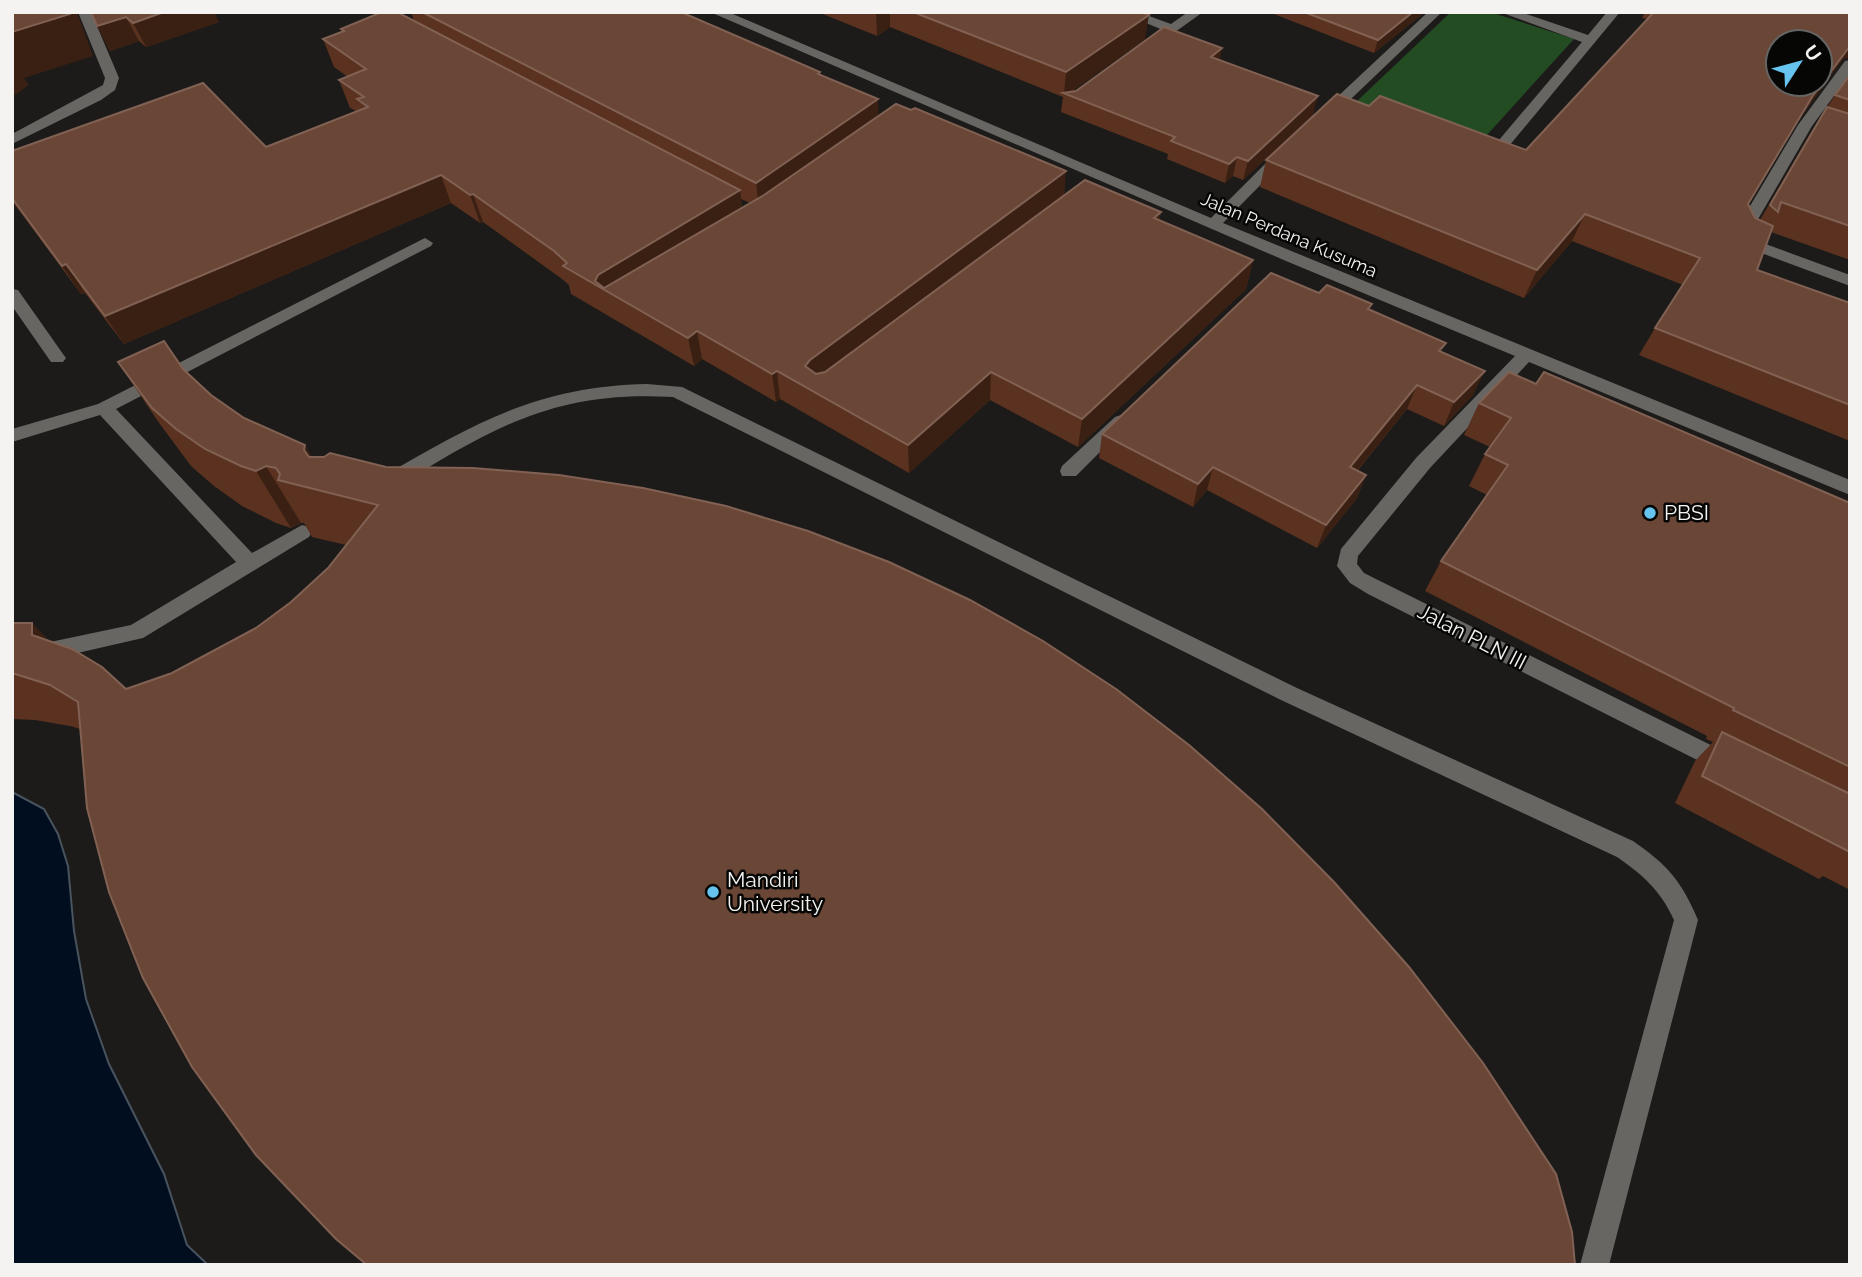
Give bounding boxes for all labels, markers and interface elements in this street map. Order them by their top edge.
north arrow [1764,28,1834,98]
text: U [1800,41,1826,65]
street label: Jalan Perdana Kusuma [1198,188,1380,281]
place label: PBSI [1664,500,1709,525]
marker: PBSI [1642,505,1658,521]
street label: Jalan PLN III [1414,598,1531,675]
place label: Mandiri University [727,867,823,916]
marker: Mandiri University [705,884,721,900]

